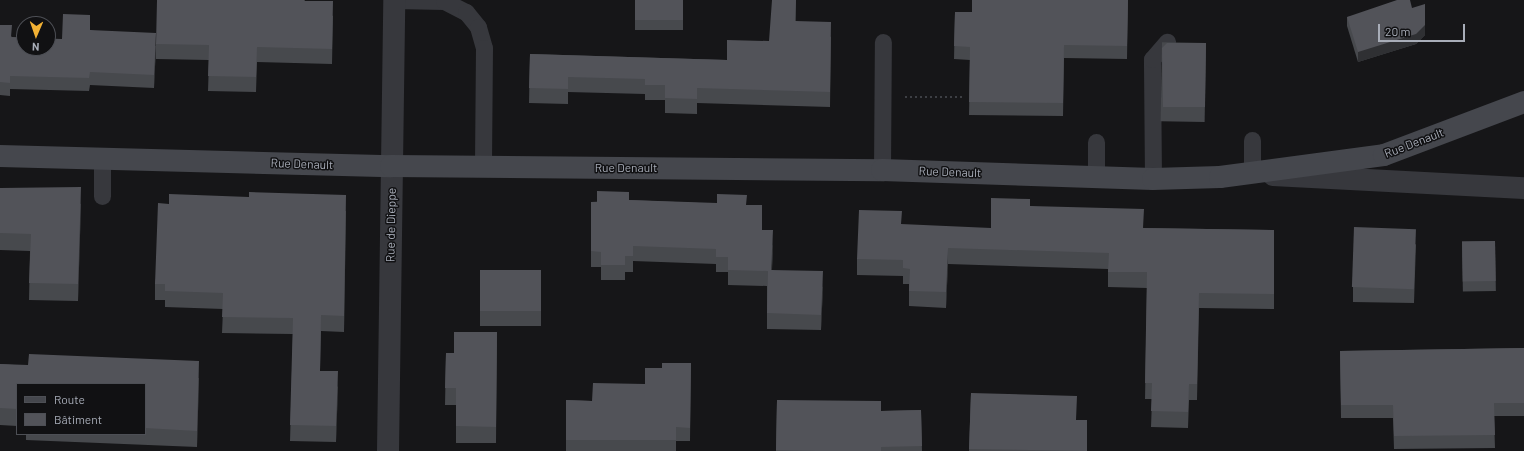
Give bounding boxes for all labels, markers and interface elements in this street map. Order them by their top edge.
north arrow [16,16,56,56]
scale bar [1380,16,1467,42]
text: 20 m [1385,24,1411,38]
text: N [32,41,39,54]
street label: Rue Denault [1382,125,1446,161]
street label: Rue Denault [270,156,334,172]
street label: Rue Denault [595,161,657,175]
street label: Rue Denault [918,164,982,180]
street label: Rue de Dieppe [383,188,399,262]
legend [16,383,146,435]
text: Route [54,392,85,406]
text: Bâtiment [54,412,102,426]

